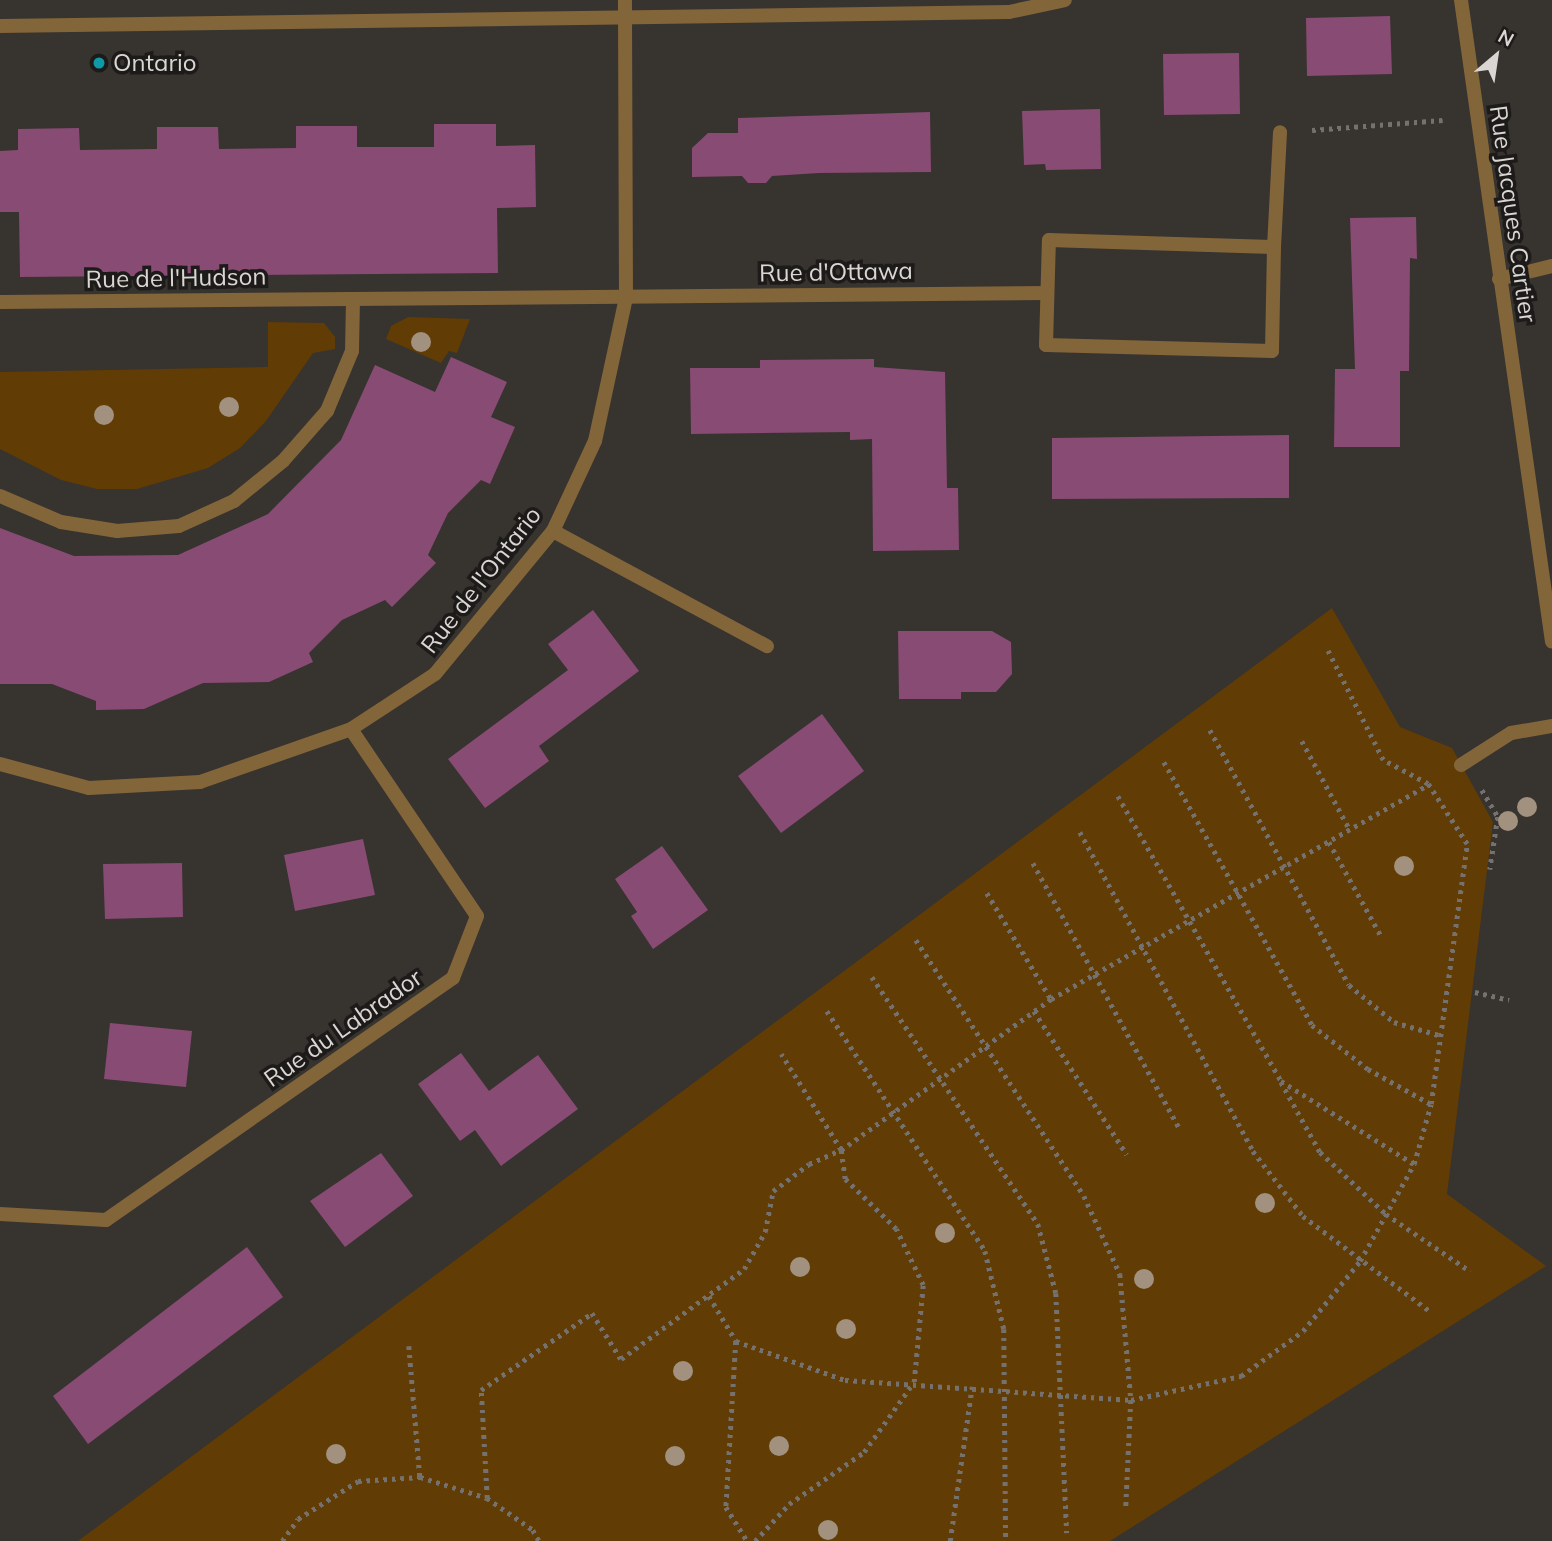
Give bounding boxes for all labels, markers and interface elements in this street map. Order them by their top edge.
north arrow [1461,21,1531,91]
text: N [1494,24,1518,52]
place label: Ontario [113,49,197,77]
marker: Ontario [91,55,107,71]
street label: Rue Jacques Cartier [1484,104,1542,324]
street label: Rue d'Ottawa [759,256,913,288]
street label: Rue de l'Hudson [85,262,267,294]
street label: Rue de l'Ontario [415,501,547,659]
street label: Rue du Labrador [259,963,427,1093]

